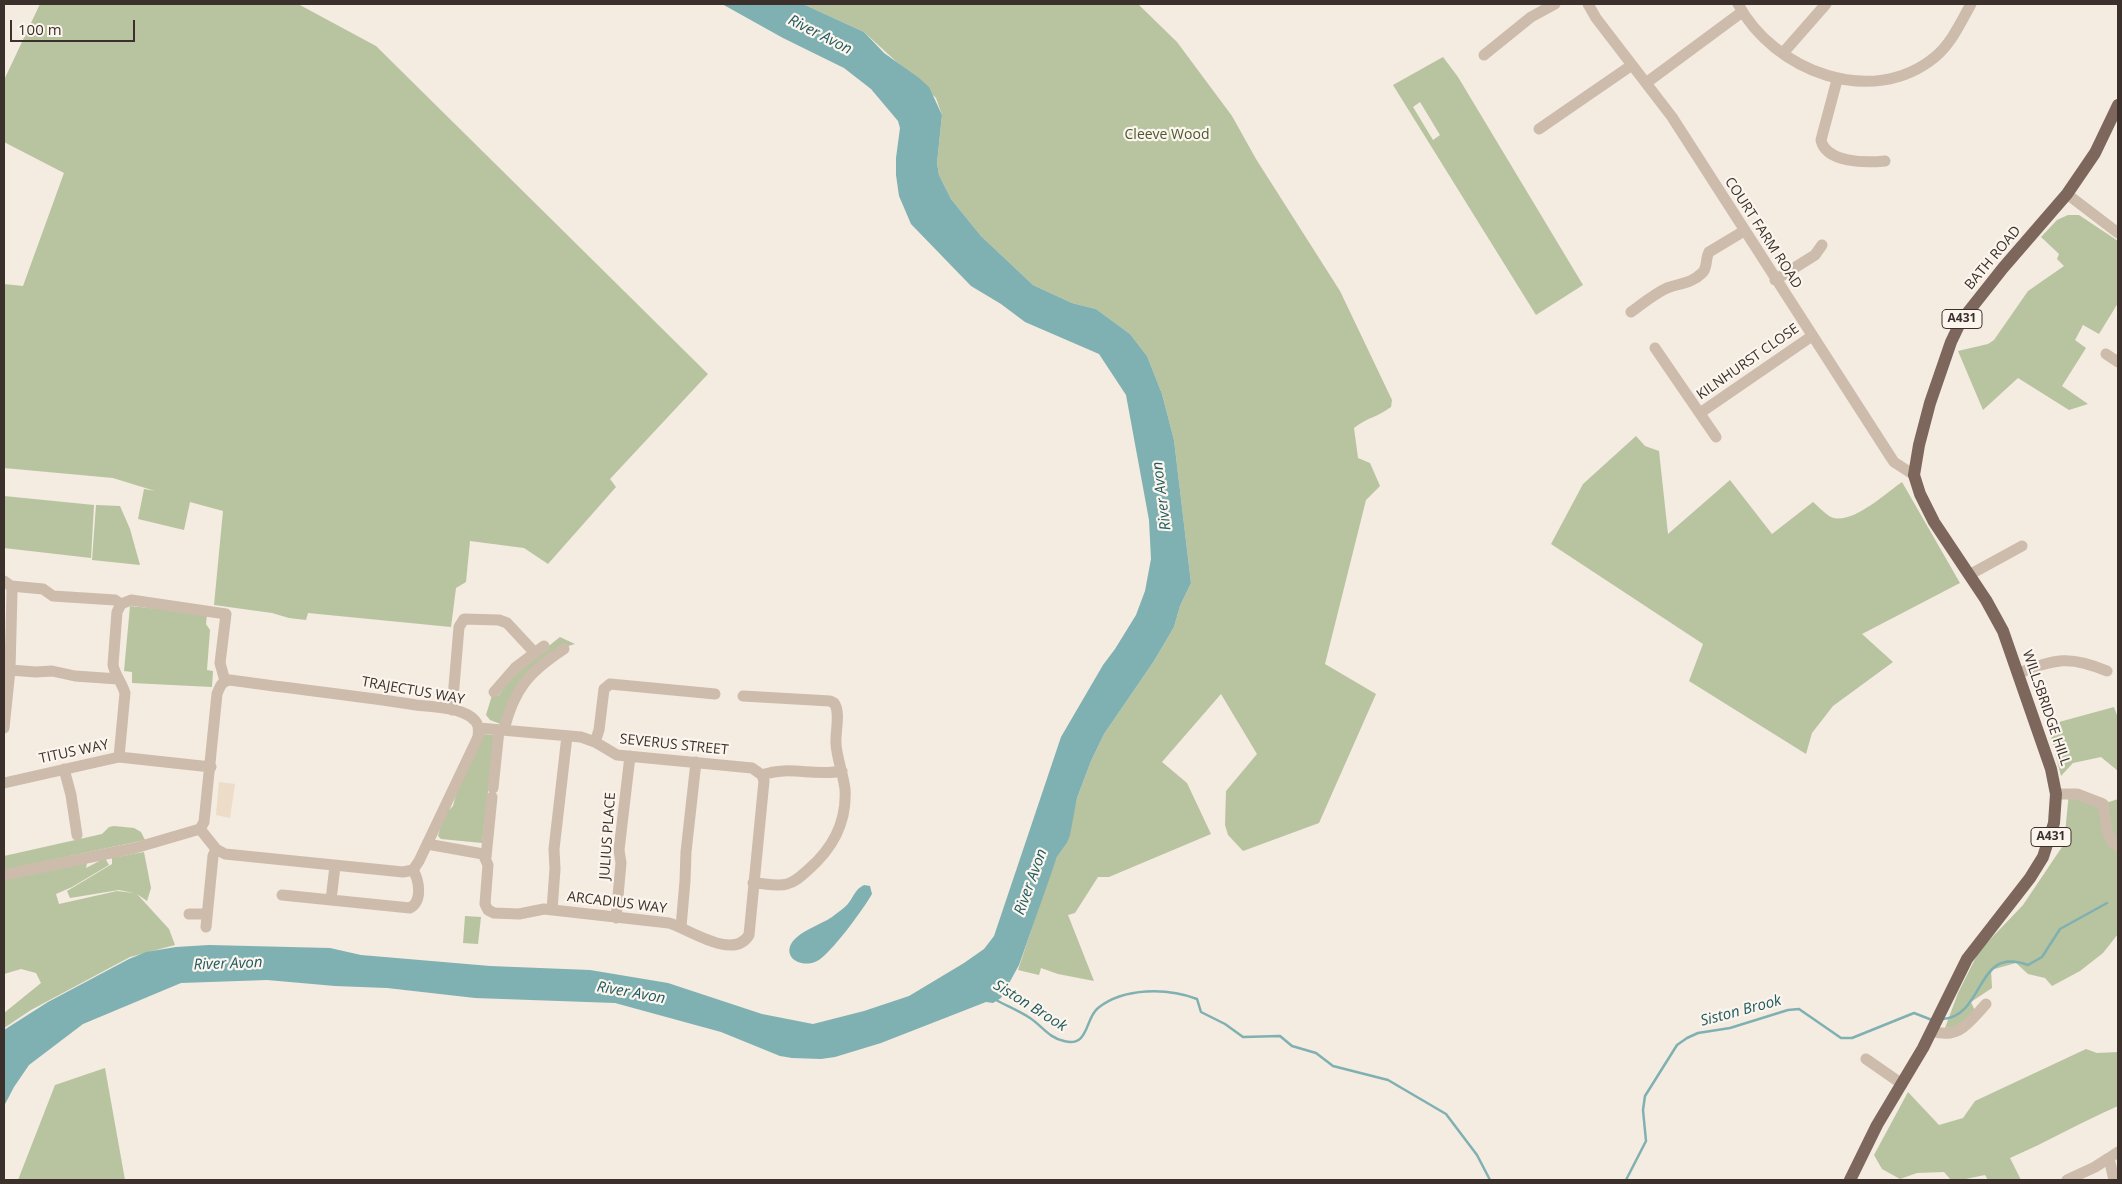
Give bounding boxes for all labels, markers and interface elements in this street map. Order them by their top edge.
scale bar [12,10,138,42]
water label: River Avon [785,11,855,59]
text: 100 m [18,19,62,39]
park label: Cleeve Wood [1125,127,1209,143]
street label: COURT FARM ROAD [1721,174,1805,292]
street label: BATH ROAD [1961,223,2025,293]
road number: A431 [1942,310,1982,328]
street label: KILNHURST CLOSE [1694,320,1802,404]
water label: River Avon [1149,461,1175,531]
street label: WILLSBRIDGE HILL [2018,648,2074,768]
street label: TRAJECTUS WAY [360,674,466,708]
street label: SEVERUS STREET [619,731,729,759]
street label: TITUS WAY [38,736,110,768]
street label: JULIUS PLACE [597,792,619,880]
road number: A431 [2031,828,2071,846]
water label: River Avon [1011,847,1051,917]
street label: ARCADIUS WAY [566,889,668,917]
water label: River Avon [193,954,263,974]
water label: Siston Brook [990,976,1070,1036]
water label: River Avon [595,978,667,1008]
water label: Siston Brook [1699,992,1783,1030]

